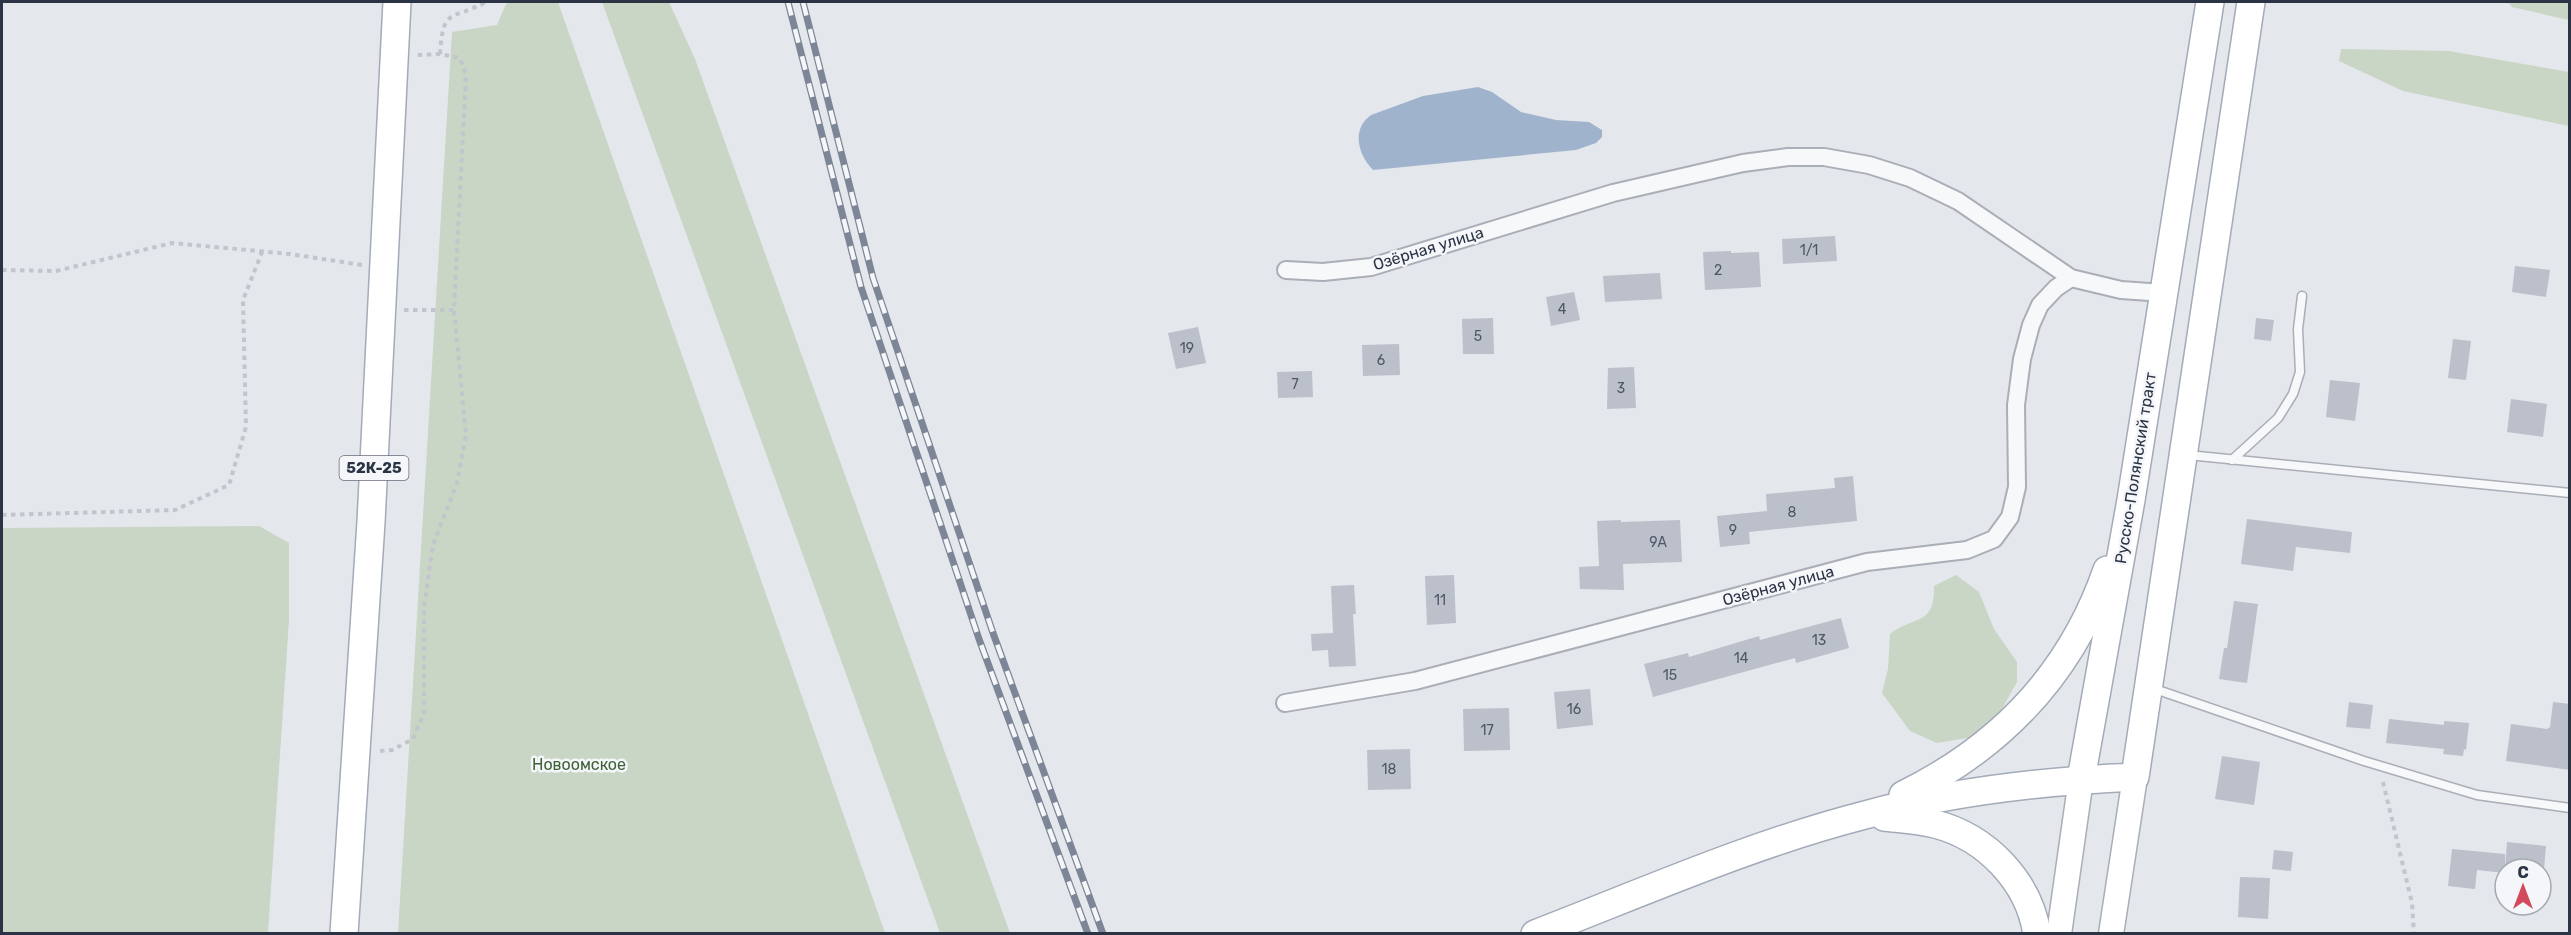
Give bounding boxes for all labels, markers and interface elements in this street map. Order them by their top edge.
street label: Озёрная улица [1370,223,1486,274]
house number: 1/1 [1800,242,1818,259]
house number: 2 [1714,262,1722,279]
house number: 4 [1558,301,1567,318]
house number: 5 [1474,328,1482,345]
house number: 19 [1180,340,1194,357]
house number: 6 [1377,352,1385,369]
street label: Русско-Полянский тракт [2111,371,2160,565]
house number: 7 [1291,376,1299,393]
house number: 3 [1617,380,1625,397]
road number: 52К-25 [340,456,409,480]
house number: 8 [1788,504,1797,521]
house number: 9 [1729,522,1737,539]
house number: 9А [1649,534,1667,551]
street label: Озёрная улица [1720,561,1836,610]
house number: 11 [1434,592,1446,609]
house number: 13 [1812,632,1826,649]
house number: 14 [1734,650,1749,667]
house number: 15 [1663,667,1677,684]
house number: 16 [1567,701,1581,718]
house number: 17 [1480,722,1494,739]
park label: Новоомское [532,755,626,774]
house number: 18 [1382,761,1397,778]
north arrow [2493,857,2553,917]
text: С [2517,863,2529,882]

